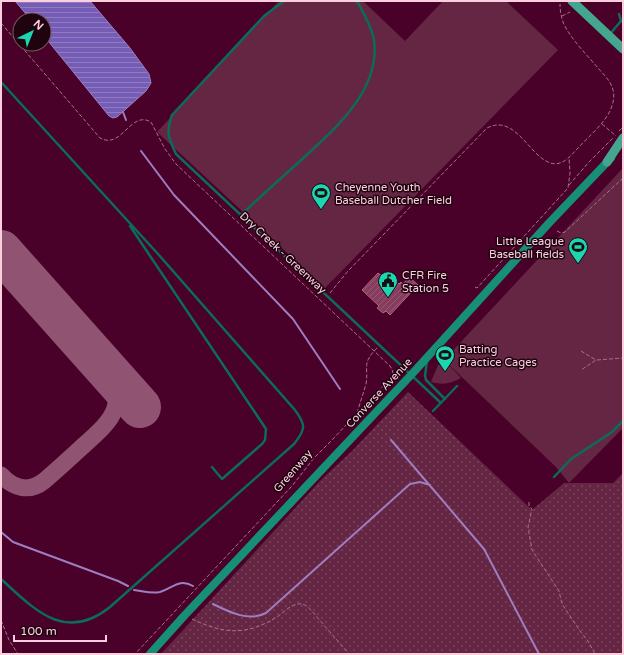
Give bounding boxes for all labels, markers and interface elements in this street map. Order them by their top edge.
north arrow [12,12,52,52]
text: N [31,17,46,33]
place label: Cheyenne Youth Baseball Dutcher Field [335,181,452,207]
sports icon: Cheyenne Youth Baseball Dutcher Field [310,182,332,210]
street label: Dry Creek - Greenway [237,210,329,297]
place label: Little League Baseball fields [489,235,564,261]
sports icon: Little League Baseball fields [567,236,589,264]
place label: CFR Fire Station 5 [402,269,449,295]
public building icon: CFR Fire Station 5 [377,270,399,298]
place label: Batting Practice Cages [459,343,537,369]
sports icon: Batting Practice Cages [434,344,456,372]
street label: Converse Avenue [343,355,415,431]
street label: Greenway [271,447,315,495]
scale bar [14,617,106,643]
text: 100 m [20,624,57,638]

